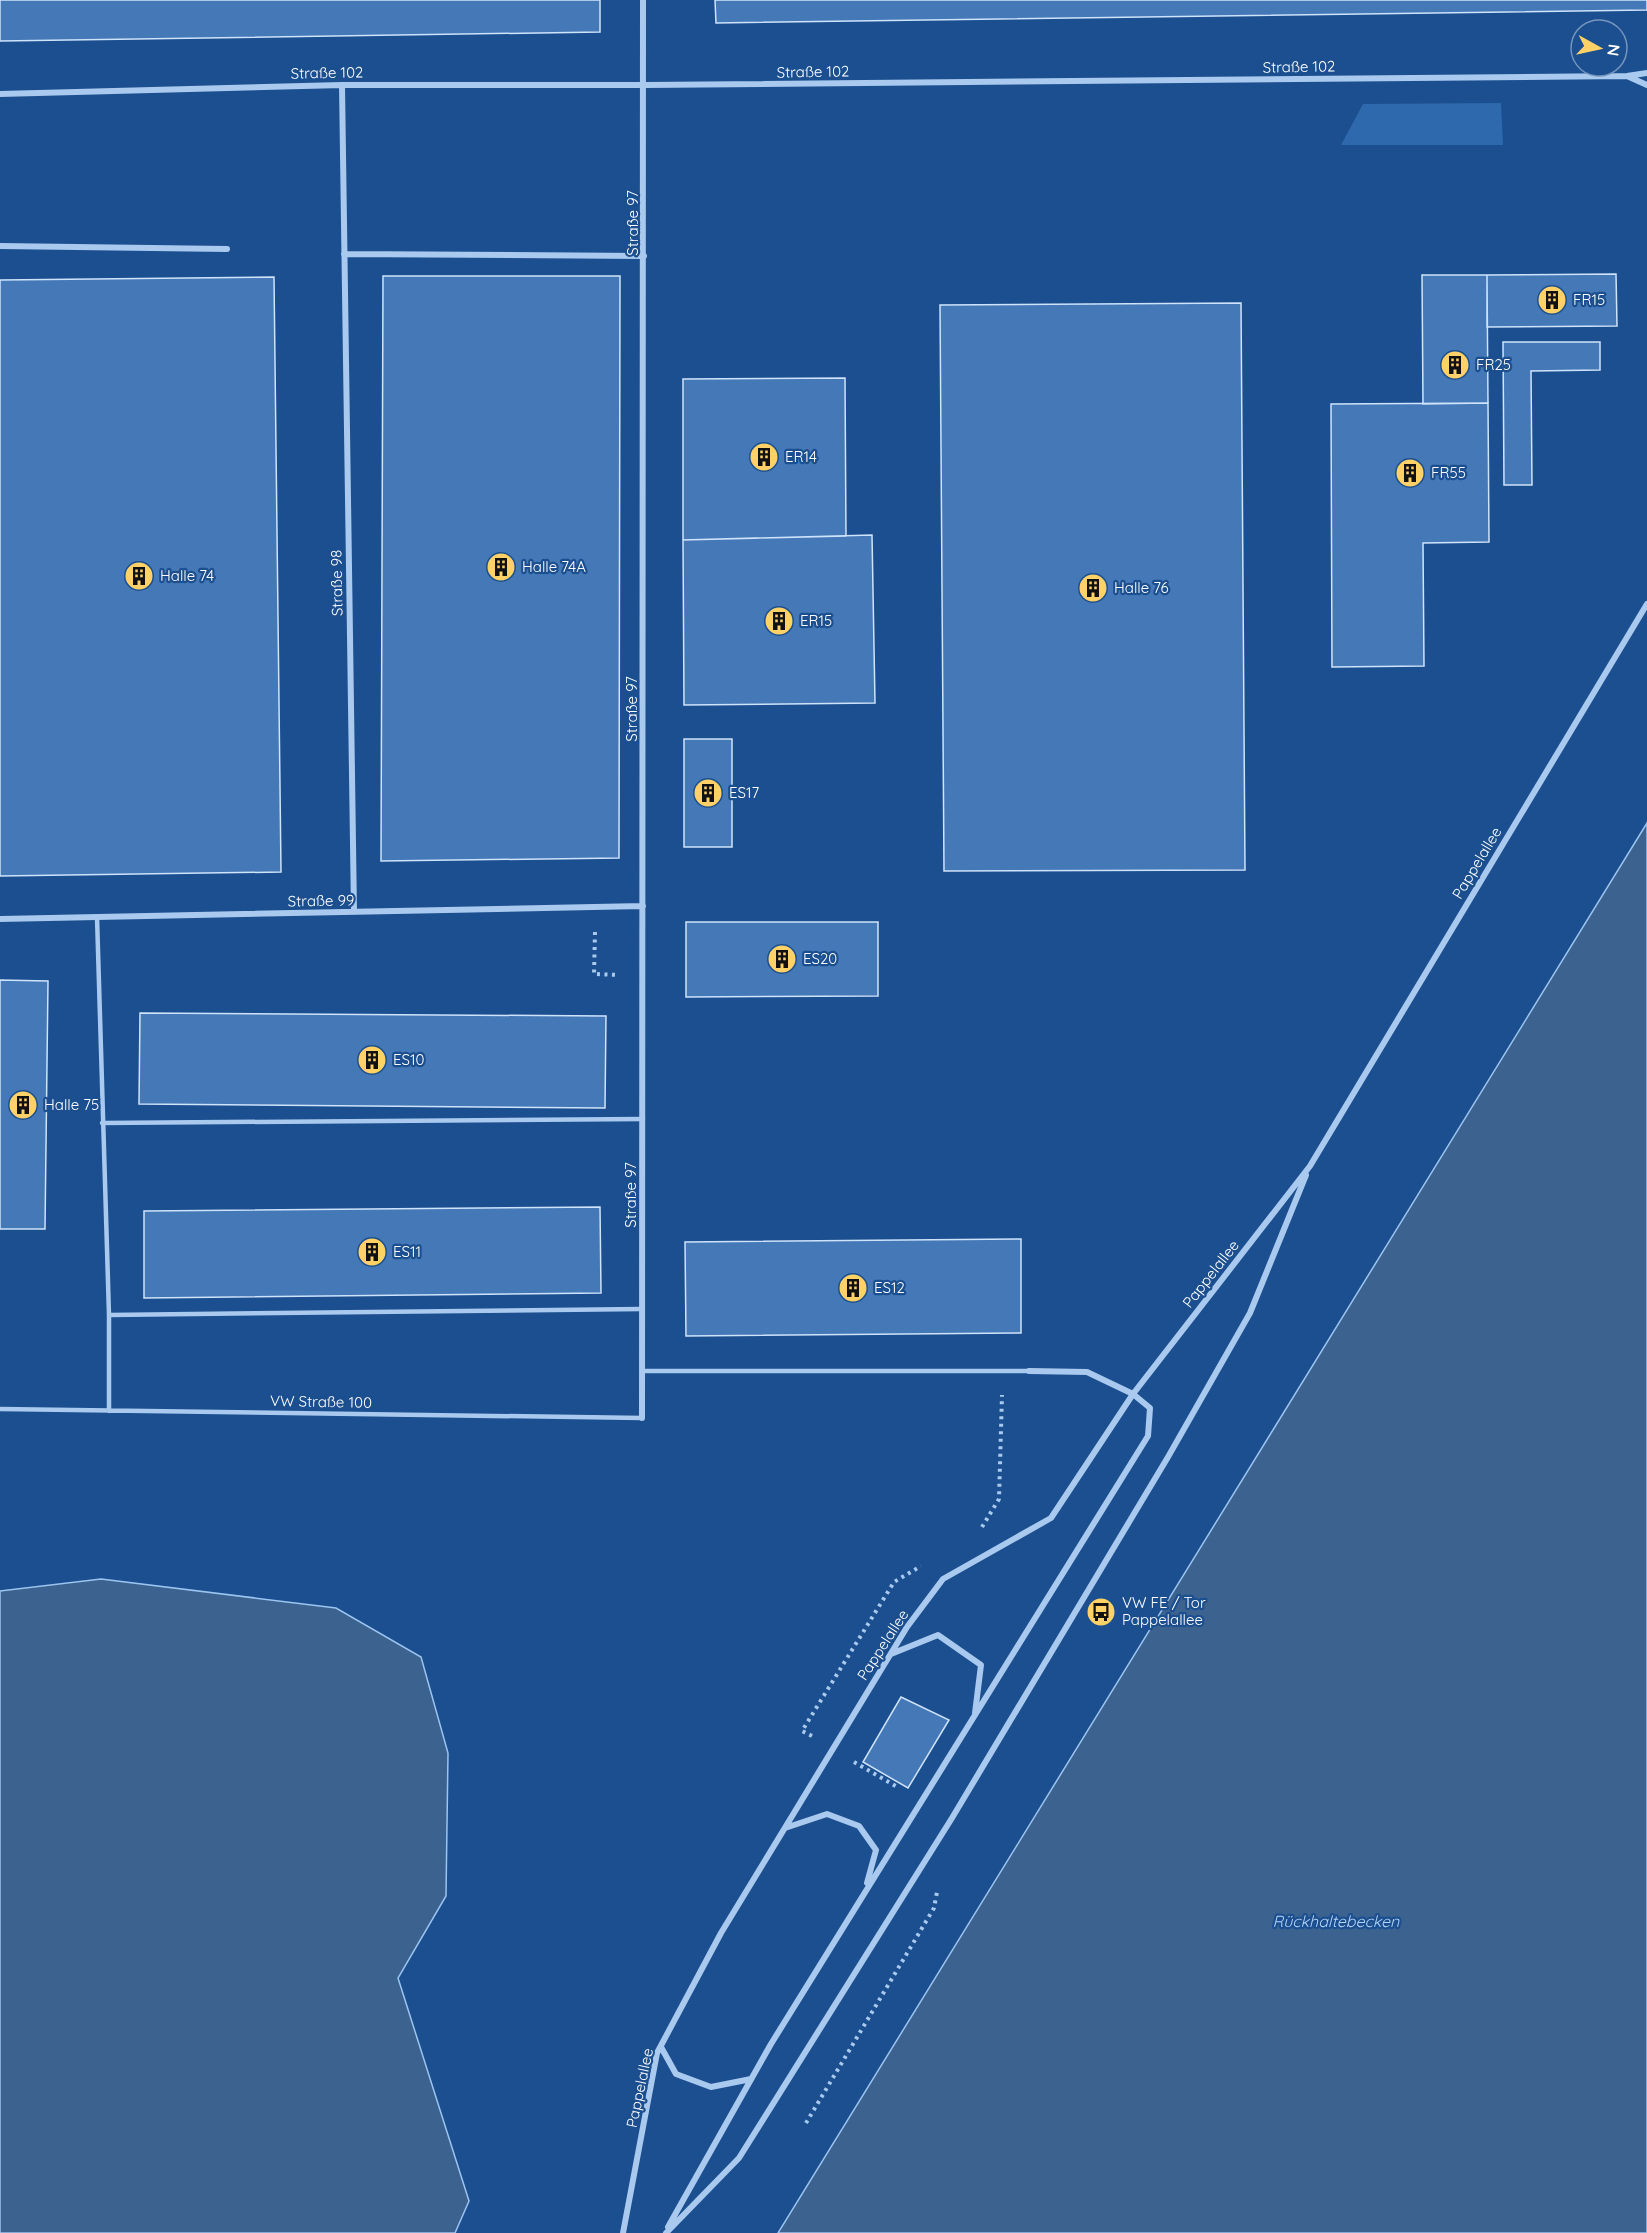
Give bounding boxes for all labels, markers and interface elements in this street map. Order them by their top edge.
north arrow [1569,18,1629,78]
text: N [1603,43,1625,57]
street label: Straße 102 [1263,56,1335,77]
street label: Straße 102 [777,61,849,82]
street label: Straße 102 [291,62,363,83]
street label: Straße 97 [623,190,642,256]
building icon: FR15 [1536,284,1568,316]
place label: FR15 [1573,290,1605,309]
building icon: FR25 [1439,349,1471,381]
place label: FR25 [1476,355,1511,374]
building icon: ER14 [748,441,780,473]
place label: ER14 [785,447,817,466]
building icon: FR55 [1394,457,1426,489]
place label: FR55 [1431,463,1466,482]
street label: Straße 98 [326,550,347,616]
building icon: Halle 74A [485,551,517,583]
place label: Halle 74A [522,557,586,576]
building icon: Halle 74 [123,560,155,592]
place label: Halle 74 [160,566,214,585]
building icon: Halle 76 [1077,572,1109,604]
place label: Halle 76 [1114,578,1169,597]
building icon: ER15 [763,605,795,637]
place label: ER15 [800,611,832,630]
street label: Straße 97 [622,676,641,742]
building icon: ES17 [692,777,724,809]
place label: ES17 [729,783,760,802]
street label: Pappelallee [1448,823,1506,902]
street label: Straße 99 [288,890,354,911]
building icon: ES20 [766,943,798,975]
place label: ES20 [803,949,837,968]
building icon: ES10 [356,1044,388,1076]
place label: ES10 [393,1050,425,1069]
building icon: Halle 75 [7,1089,39,1121]
place label: Halle 75 [44,1095,99,1114]
street label: Straße 97 [621,1162,640,1228]
building icon: ES11 [356,1236,388,1268]
street label: Pappelallee [1178,1236,1243,1311]
place label: ES11 [393,1242,421,1261]
building icon: ES12 [837,1272,869,1304]
place label: ES12 [874,1278,905,1297]
street label: VW Straße 100 [270,1391,372,1412]
place label: VW FE / Tor Pappelallee [1122,1593,1206,1629]
bus stop icon: VW FE / Tor Pappelallee [1085,1596,1117,1628]
street label: Pappelallee [853,1606,913,1684]
water label: Rückhaltebecken [1273,1911,1400,1931]
street label: Pappelallee [622,2046,657,2129]

